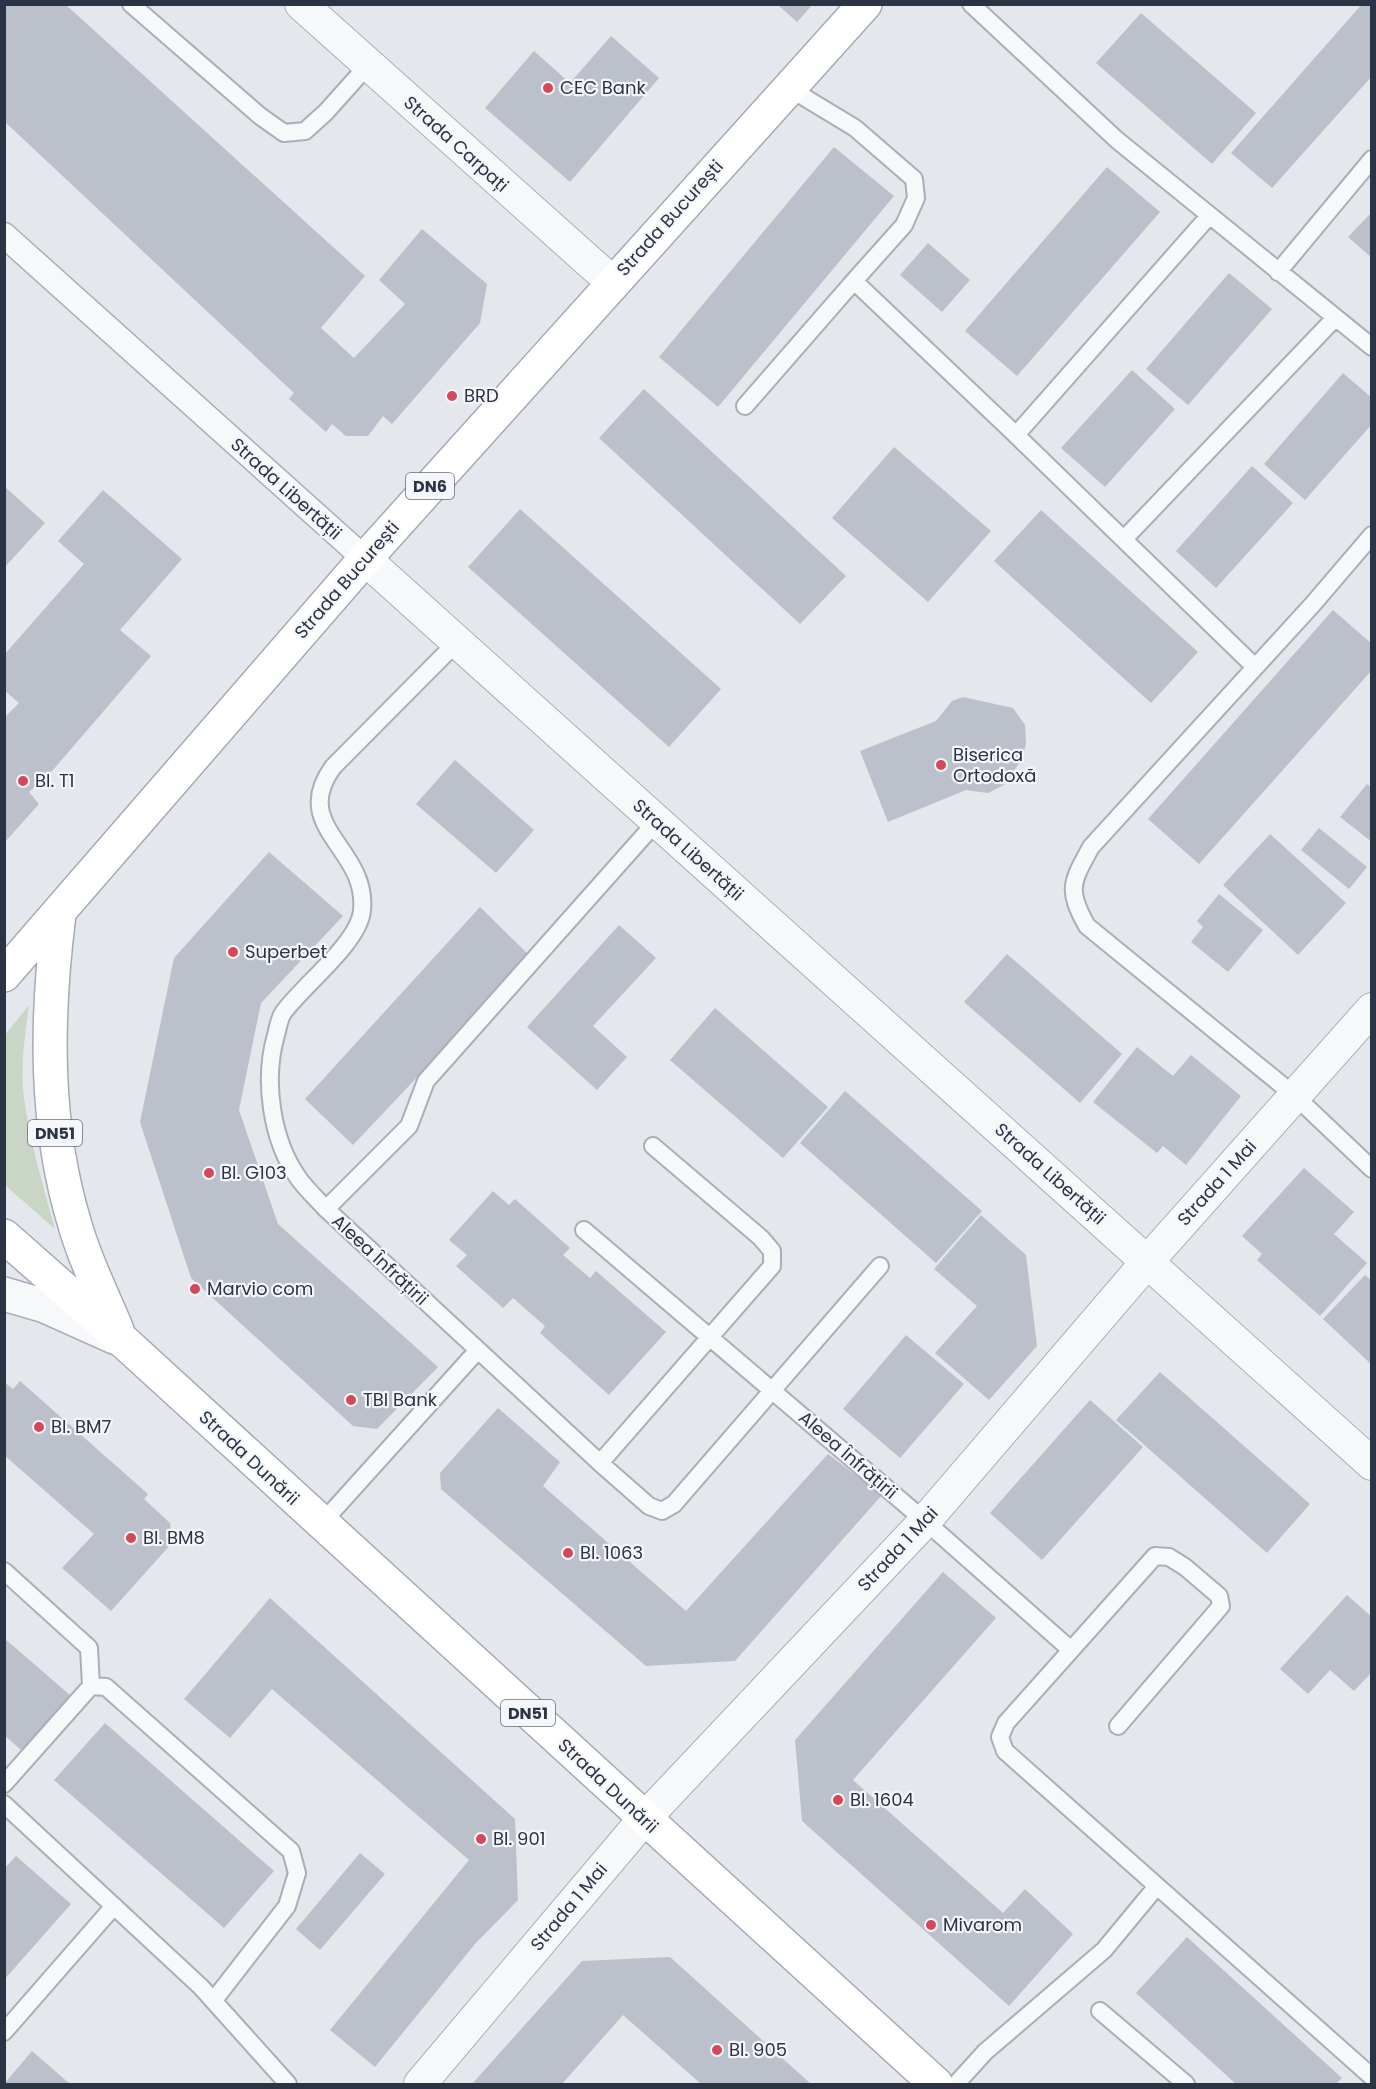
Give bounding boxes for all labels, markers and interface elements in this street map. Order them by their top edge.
place label: CEC Bank [560,75,647,100]
marker: CEC Bank [541,81,555,95]
street label: Strada Carpați [398,90,514,197]
street label: Strada București [611,154,729,281]
place label: BRD [464,383,499,408]
marker: BRD [445,389,459,403]
street label: Strada Libertății [225,432,347,545]
road number: DN6 [406,473,454,499]
street label: Strada București [289,515,405,644]
place label: Biserica Ortodoxă [953,742,1036,788]
marker: Biserica Ortodoxă [934,758,948,772]
place label: Bl. T1 [35,768,75,793]
marker: Bl. T1 [16,774,30,788]
street label: Strada Libertății [627,793,749,906]
place label: Superbet [245,939,327,964]
marker: Superbet [226,945,240,959]
street label: Strada Libertății [989,1117,1111,1230]
road number: DN51 [28,1120,82,1146]
street label: Strada 1 Mai [1171,1134,1262,1231]
place label: Bl. G103 [221,1160,287,1185]
marker: Bl. G103 [202,1166,216,1180]
street label: Aleea Înfrățirii [327,1208,434,1311]
place label: Marvio com [207,1276,313,1301]
marker: Marvio com [188,1282,202,1296]
place label: TBI Bank [363,1387,438,1412]
marker: TBI Bank [344,1393,358,1407]
street label: Strada Dunării [194,1405,305,1511]
street label: Aleea Înfrățirii [794,1405,903,1504]
place label: Bl. BM7 [51,1414,112,1439]
marker: Bl. BM7 [32,1420,46,1434]
street label: Strada 1 Mai [852,1501,944,1597]
place label: Bl. BM8 [143,1525,205,1550]
marker: Bl. BM8 [124,1531,138,1545]
place label: Bl. 1063 [580,1540,643,1565]
marker: Bl. 1063 [561,1546,575,1560]
road number: DN51 [501,1700,555,1726]
street label: Strada Dunării [553,1733,664,1839]
place label: Bl. 1604 [850,1787,914,1812]
marker: Bl. 1604 [831,1793,845,1807]
place label: Bl. 901 [493,1826,545,1851]
marker: Bl. 901 [474,1832,488,1846]
street label: Strada 1 Mai [524,1857,613,1956]
place label: Mivarom [943,1912,1022,1937]
marker: Mivarom [924,1918,938,1932]
place label: Bl. 905 [729,2037,787,2062]
marker: Bl. 905 [710,2043,724,2057]

